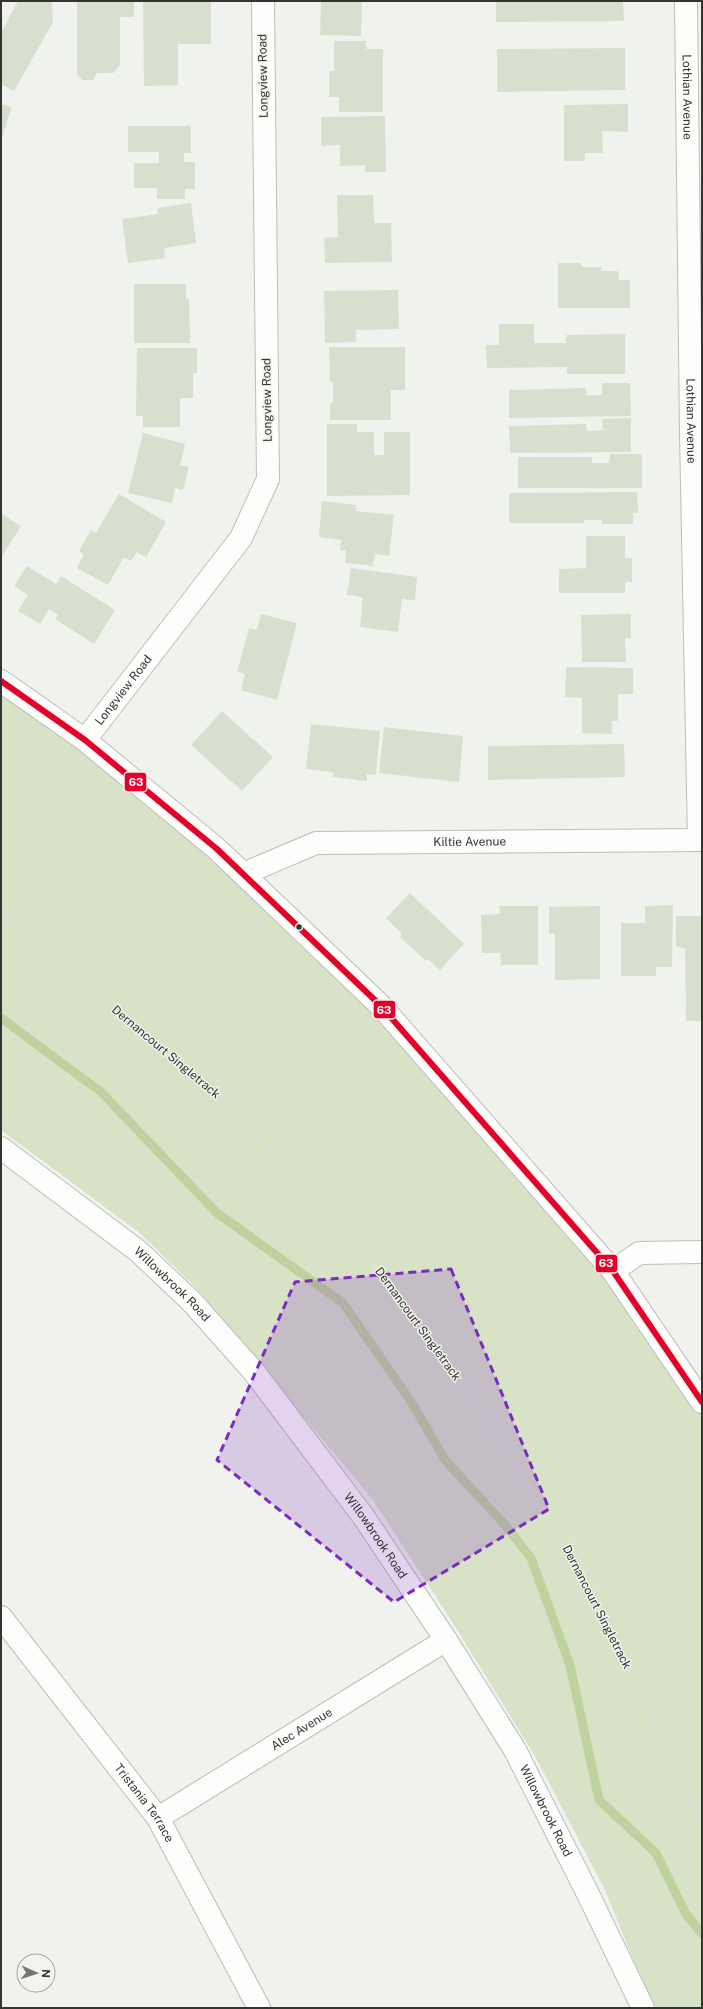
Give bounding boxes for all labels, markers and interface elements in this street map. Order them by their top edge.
street label: Longview Road [255,34,271,118]
street label: Lothian Avenue [680,54,695,140]
street label: Longview Road [259,358,275,442]
street label: Lothian Avenue [683,378,699,464]
street label: Longview Road [92,652,155,728]
line badge: 63 [124,772,147,792]
text: 63 [129,776,143,788]
street label: Kiltie Avenue [433,835,506,849]
unlabelled marker [294,922,304,932]
line badge: 63 [373,1000,396,1019]
street label: Dernancourt Singletrack [109,1003,223,1102]
text: 63 [377,1004,391,1016]
street label: Willowbrook Road [131,1244,213,1324]
line badge: 63 [595,1254,618,1273]
text: 63 [599,1257,613,1269]
street label: Dernancourt Singletrack [372,1264,464,1384]
street label: Willowbrook Road [341,1490,410,1581]
street label: Dernancourt Singletrack [560,1543,634,1671]
street label: Alec Avenue [269,1705,335,1753]
street label: Tristania Terrace [111,1761,177,1845]
street label: Willowbrook Road [517,1763,575,1859]
north arrow [16,1953,56,1993]
text: N [40,1969,52,1978]

